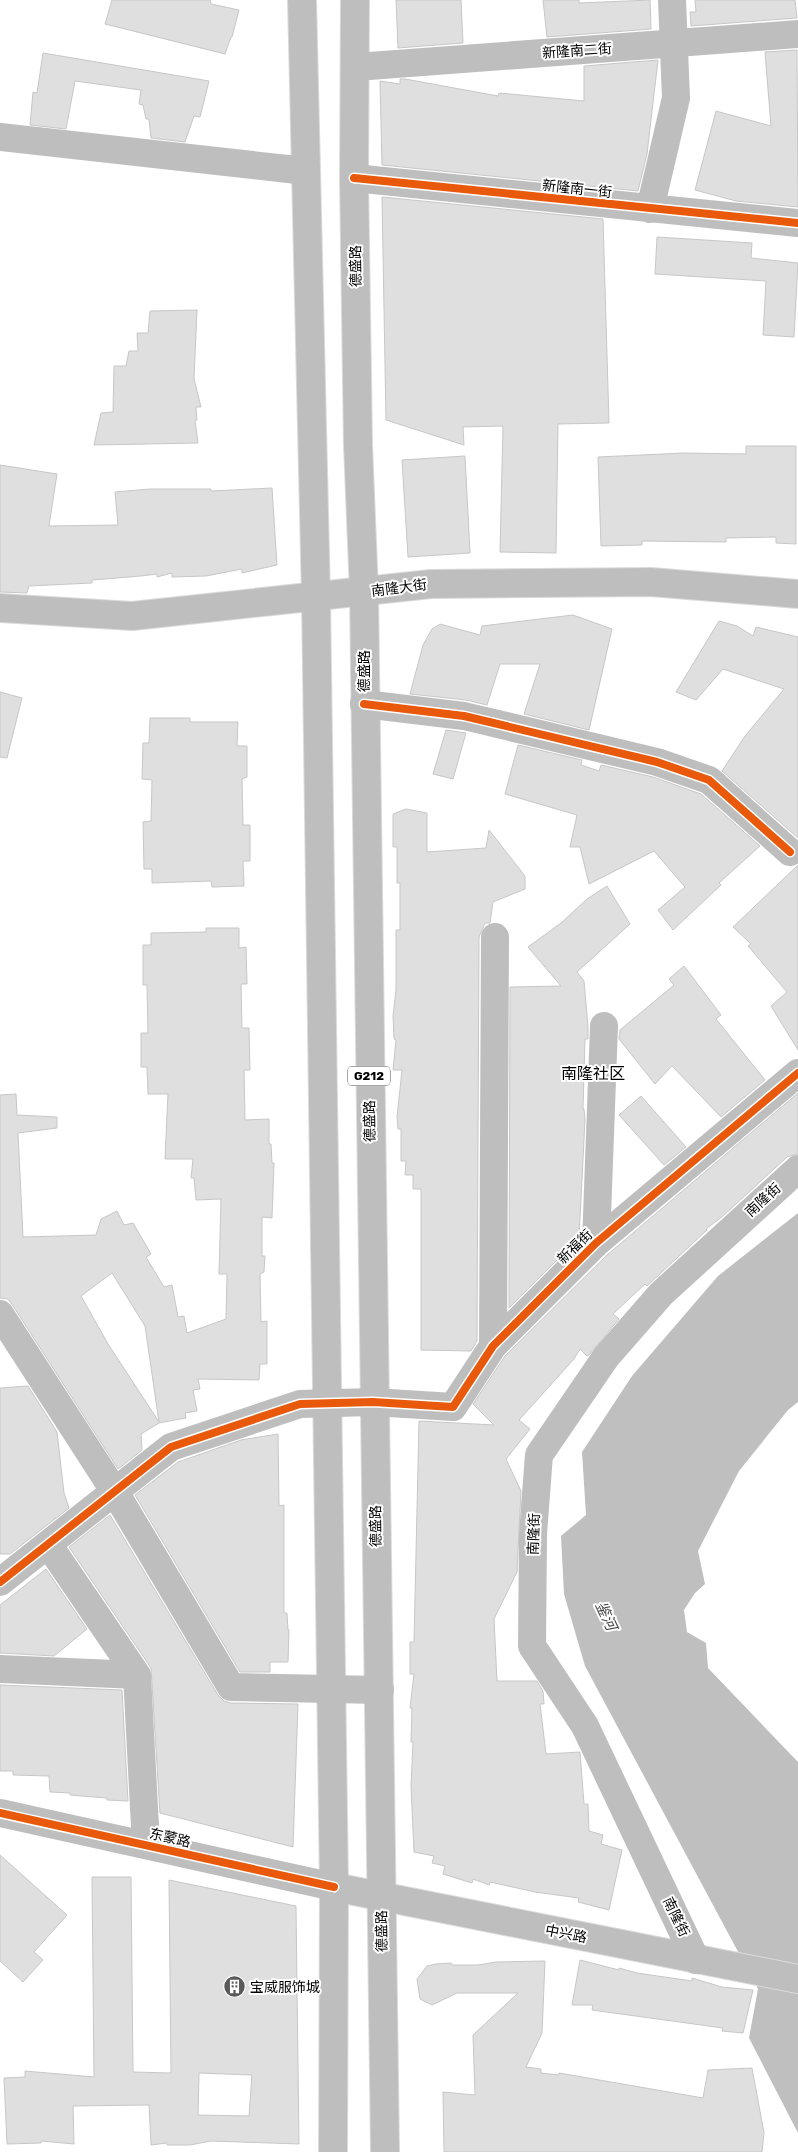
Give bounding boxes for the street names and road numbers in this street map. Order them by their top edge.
street label: 新隆南二街 [541,40,613,62]
street label: 新隆南一街 [541,177,613,201]
street label: 德盛路 [347,245,365,287]
street label: 南隆大街 [370,576,428,600]
street label: 德盛路 [356,650,373,692]
road number: G212 [348,1066,390,1086]
street label: 德盛路 [361,1100,379,1142]
street label: 南隆街 [742,1180,784,1220]
street label: 新福街 [554,1226,596,1268]
street label: 德盛路 [367,1505,385,1547]
street label: 南隆街 [525,1513,543,1555]
street label: 东蒙路 [148,1825,192,1851]
street label: 南隆街 [659,1894,693,1940]
street label: 德盛路 [373,1910,391,1952]
street label: 中兴路 [544,1922,588,1946]

